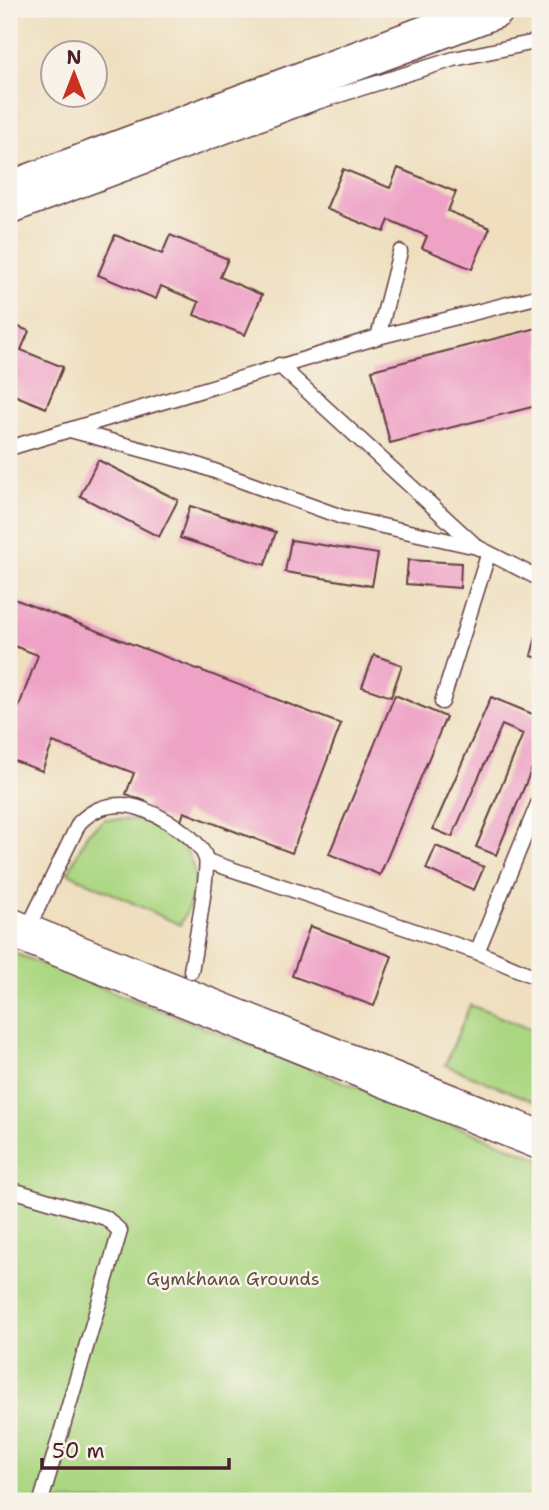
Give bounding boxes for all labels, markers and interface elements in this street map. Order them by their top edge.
north arrow [38,38,108,108]
text: N [66,45,82,70]
park label: Gymkhana Grounds [146,1267,320,1291]
scale bar [42,1426,229,1470]
text: 50 m [52,1437,105,1465]

